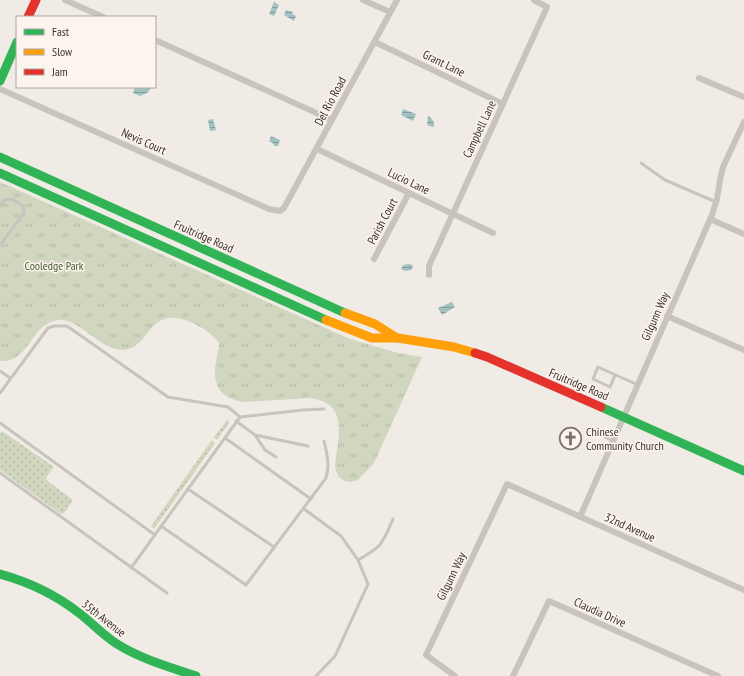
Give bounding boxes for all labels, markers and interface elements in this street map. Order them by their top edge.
legend [16,16,156,88]
text: Fast [52,24,70,39]
text: Slow [52,44,73,59]
street label: Grant Lane [421,46,468,80]
text: Jam [51,64,68,79]
street label: Del Rio Road [311,74,349,128]
street label: Campbell Lane [459,98,499,160]
street label: Nevis Court [119,124,169,158]
street label: Lucio Lane [386,165,432,198]
street label: Parish Court [364,195,401,247]
street label: Fruitridge Road [172,216,236,256]
park label: Cooledge Park [25,258,84,273]
street label: Gilgunn Way [638,289,673,343]
street label: Fruitridge Road [547,365,611,403]
place label: Chinese Community Church [586,424,664,453]
church icon: Chinese Community Church [558,425,584,451]
street label: 32nd Avenue [602,509,658,545]
street label: Gilgunn Way [433,549,469,602]
street label: Claudia Drive [572,594,628,630]
street label: 35th Avenue [79,596,129,640]

